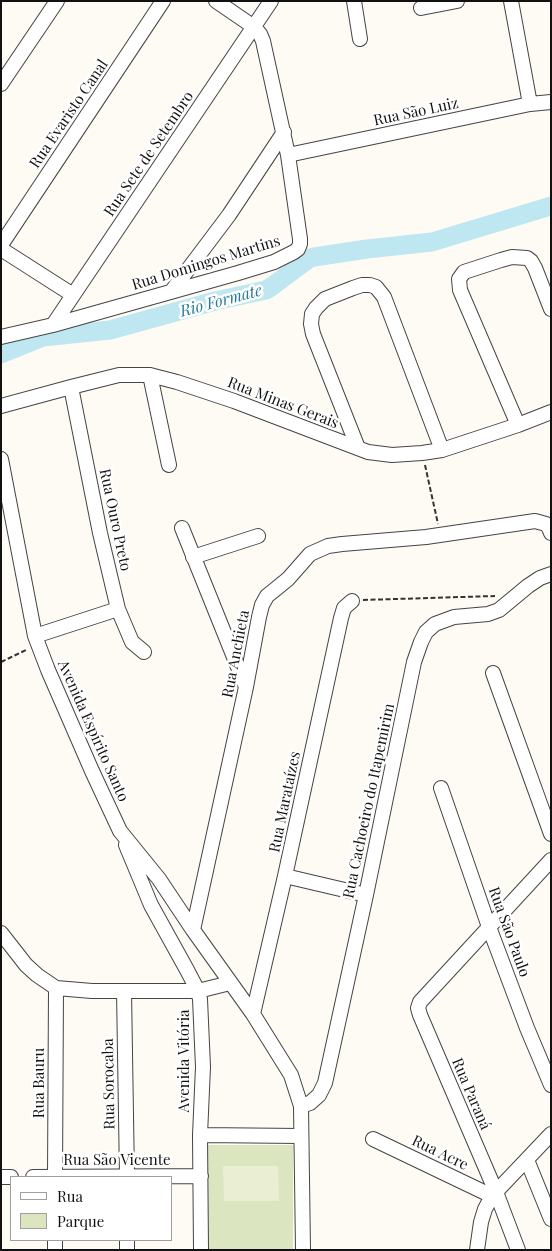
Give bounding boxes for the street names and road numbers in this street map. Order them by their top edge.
street label: Rua Evaristo Canal [26,56,112,172]
street label: Rua Sete de Setembro [100,88,198,220]
street label: Rua São Luiz [372,94,460,130]
street label: Rua Domingos Martins [130,232,282,294]
street label: Rua Minas Gerais [225,374,341,432]
street label: Rua Ouro Preto [95,467,135,573]
street label: Rua Anchieta [219,609,253,699]
street label: Avenida Espírito Santo [54,658,132,804]
street label: Rua Cachoeiro do Itapemirim [340,702,398,900]
street label: Rua Marataízes [266,750,304,854]
street label: Rua São Paulo [484,885,534,979]
street label: Avenida Vitória [175,1009,193,1113]
street label: Rua Sorocaba [99,1038,119,1130]
street label: Rua Bauru [30,1048,48,1118]
street label: Rua Paraná [448,1055,494,1133]
street label: Rua Acre [409,1132,471,1174]
street label: Rua São Vicente [63,1151,171,1169]

